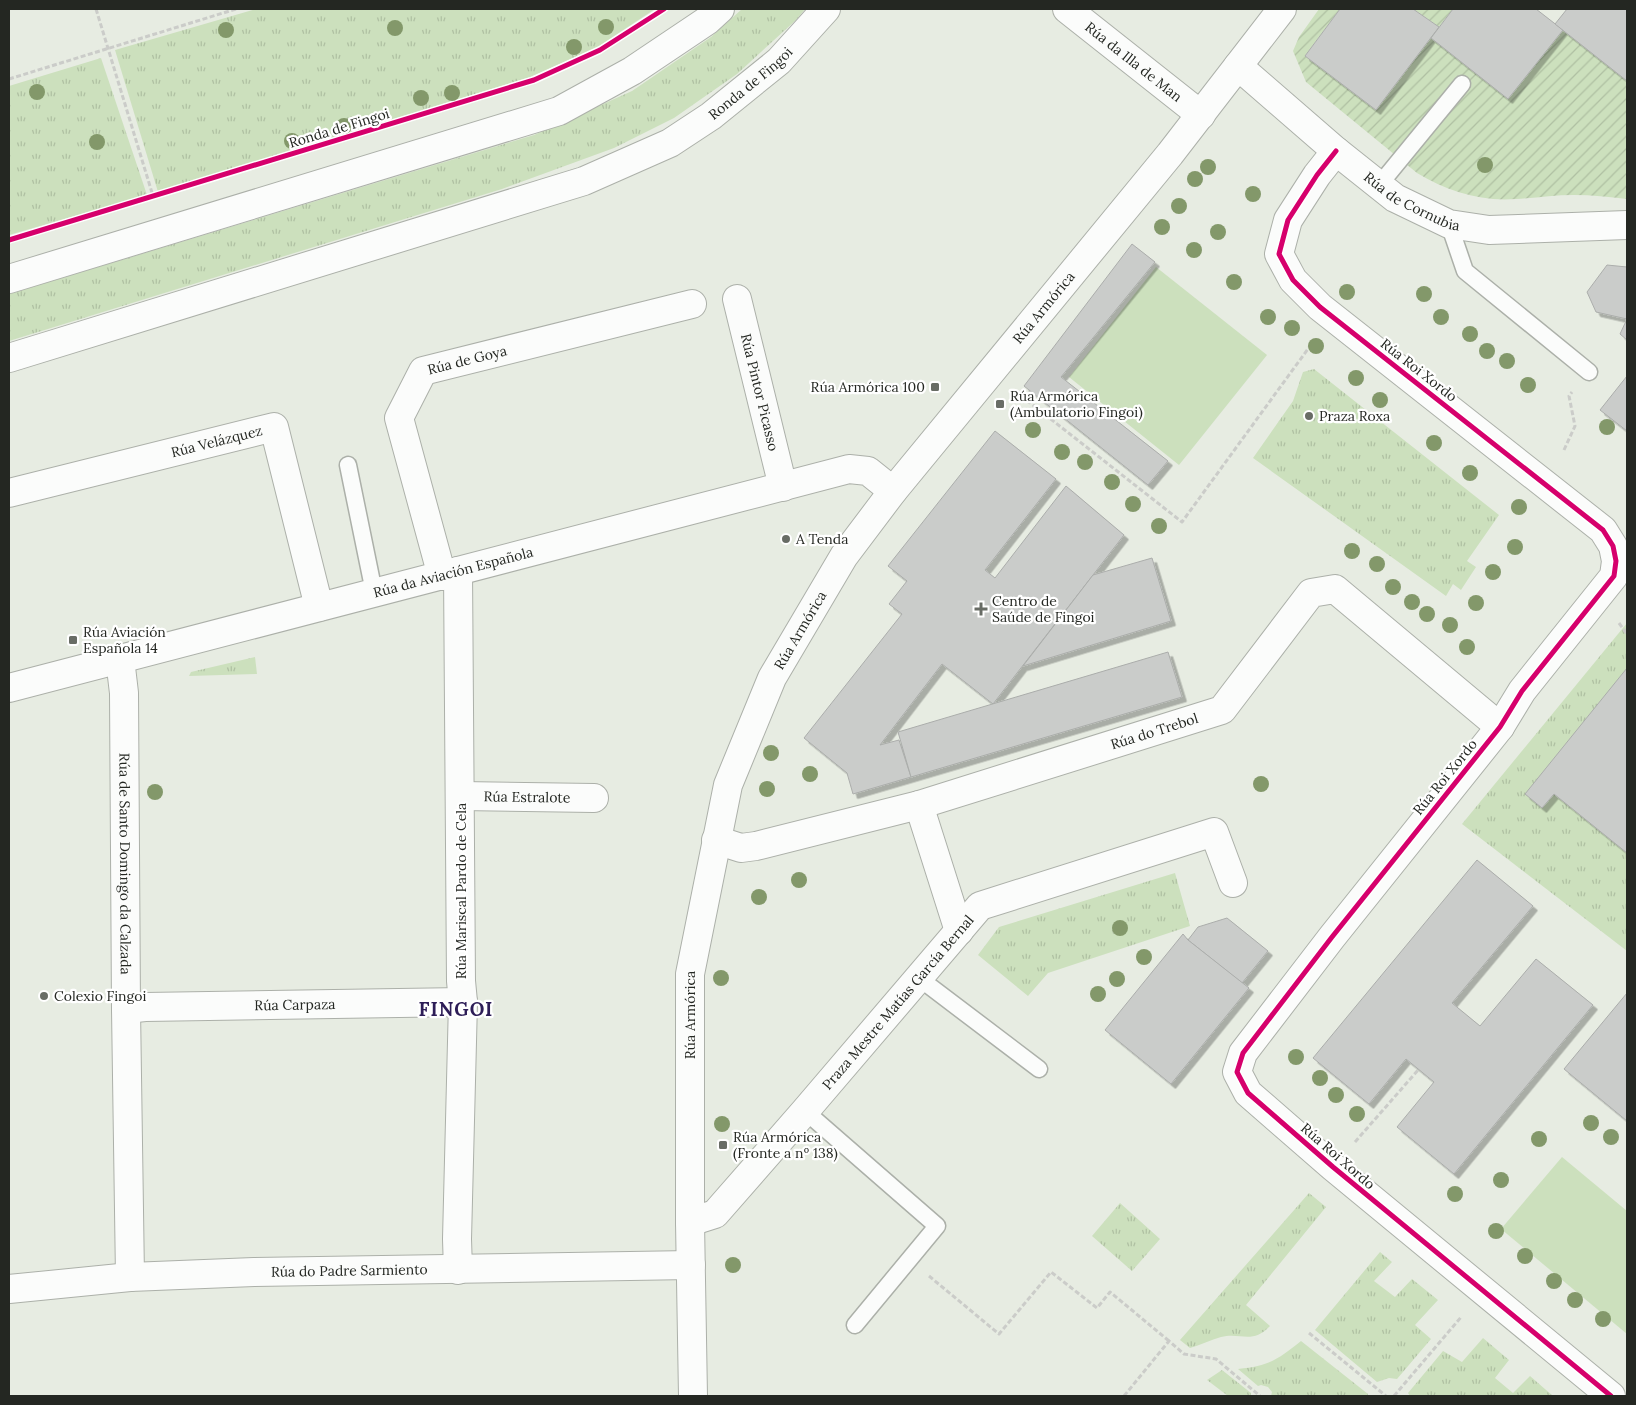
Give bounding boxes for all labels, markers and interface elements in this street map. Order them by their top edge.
street label: Rúa da Illa de Man [1081,18,1186,106]
street label: Ronda de Fingoi [705,43,796,124]
street label: Ronda de Fingoi [287,104,391,152]
street label: Rúa de Cornubia [1360,168,1461,235]
street label: Rúa Armórica [1009,268,1079,347]
street label: Rúa Pintor Picasso [737,332,783,453]
street label: Rúa Roi Xordo [1377,334,1461,406]
street label: Rúa de Goya [426,341,509,379]
place label: Rúa Armórica 100 [811,378,925,396]
marker: Rúa Armórica 100 [929,381,941,393]
place label: Rúa Armórica (Ambulatorio Fingoi) [1010,387,1143,421]
marker: Rúa Armórica (Ambulatorio Fingoi) [994,398,1006,410]
place label: Praza Roxa [1319,407,1390,425]
marker: Praza Roxa [1303,410,1315,422]
street label: Rúa Velázquez [169,421,264,461]
place label: A Tenda [795,530,848,548]
marker: A Tenda [780,533,792,545]
street label: Rúa da Aviación Española [371,543,535,602]
street label: Rúa Armórica [770,588,830,673]
place label: Centro de Saúde de Fingoi [992,592,1095,626]
marker: Centro de Saúde de Fingoi [974,602,988,616]
place label: Rúa Aviación Española 14 [83,623,166,657]
marker: Rúa Aviación Española 14 [67,634,79,646]
street label: Rúa do Trebol [1108,709,1200,753]
street label: Rúa Roi Xordo [1409,735,1481,819]
street label: Rúa de Santo Domingo da Calzada [115,753,135,975]
street label: Rúa Estralote [483,787,571,807]
street label: Rúa Mariscal Pardo de Cela [452,803,470,979]
street label: Praza Mestre Matías García Bernal [818,911,978,1093]
street label: Rúa Armórica [681,971,699,1059]
place label: Colexio Fingoi [54,987,146,1005]
marker: Colexio Fingoi [38,990,50,1002]
street label: Rúa Carpaza [254,995,336,1014]
district label: FINGOI [419,997,493,1021]
street label: Rúa Roi Xordo [1297,1119,1379,1193]
place label: Rúa Armórica (Fronte a nº 138) [733,1128,838,1162]
marker: Rúa Armórica (Fronte a nº 138) [717,1139,729,1151]
street label: Rúa do Padre Sarmiento [271,1260,428,1281]

